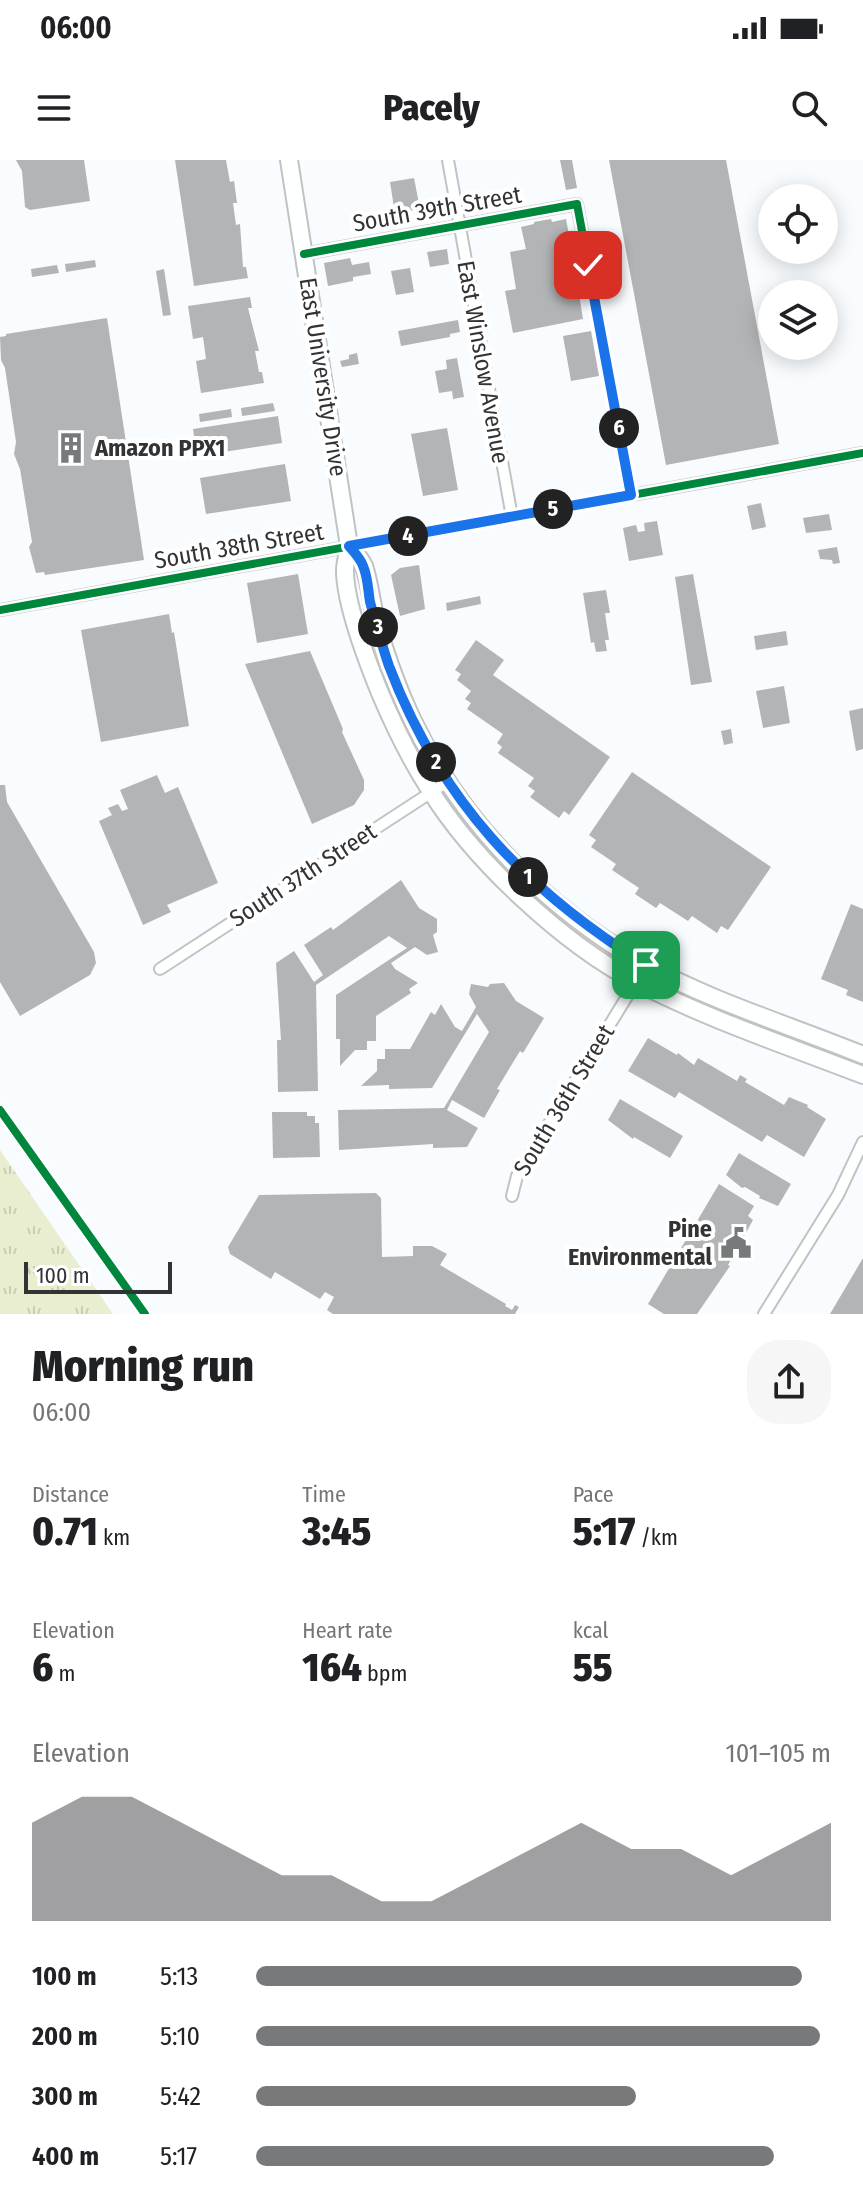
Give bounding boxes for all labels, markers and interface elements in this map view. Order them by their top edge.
text: 06:00 [40,10,112,46]
icon: menu [32,86,76,130]
text: Pacely [383,86,480,130]
icon: search [787,86,831,130]
street label: South 39th Street [351,180,524,238]
map controls [758,184,838,360]
button: locate [758,184,838,264]
pin [554,231,622,299]
icon: check [566,243,610,287]
street label: East Winslow Avenue [451,258,515,466]
street label: East University Drive [293,276,353,478]
button: layers [758,280,838,360]
pin: 6 [599,408,639,448]
text: 6 [613,414,625,441]
building icon: Amazon PPX1 [54,431,88,465]
place label: Amazon PPX1 [94,434,225,462]
pin: 5 [533,489,573,529]
text: 5 [548,495,558,522]
pin: 4 [388,516,428,556]
street label: South 38th Street [152,517,326,575]
text: 4 [402,522,414,549]
pin: 3 [358,607,398,647]
text: 3 [373,613,383,640]
pin: 2 [416,742,456,782]
text: 2 [431,748,441,775]
street label: South 37th Street [225,817,382,933]
pin: 1 [508,857,548,897]
text: 1 [523,863,533,890]
pin [612,931,680,999]
icon: arrive [624,943,668,987]
street label: South 36th Street [508,1019,620,1181]
place label: Pine Environmental [568,1215,712,1271]
public building icon: Pine Environmental [719,1226,753,1260]
scale bar [24,1258,172,1294]
text: 100 m [36,1262,90,1289]
text: Morning run [32,1340,254,1393]
button: share [747,1340,831,1424]
text: 06:00 [32,1397,91,1428]
text: Distance [32,1481,109,1508]
text: Time [302,1481,346,1508]
text: Pace [573,1481,614,1508]
text: 0.71 [32,1508,98,1556]
text: 3:45 [302,1508,371,1556]
text: 5:17 [573,1508,635,1556]
text: km [98,1524,130,1551]
text: /km [635,1524,678,1551]
text: Elevation [32,1617,115,1644]
text: Heart rate [302,1617,393,1644]
text: kcal [573,1617,608,1644]
text: 6 [32,1644,53,1692]
text: 164 [302,1644,362,1692]
text: 55 [573,1644,613,1692]
text: m [53,1660,75,1687]
text: bpm [362,1660,407,1687]
text: Elevation [32,1738,130,1769]
text: 101–105 m [726,1738,831,1769]
text: 100 m [32,1961,97,1992]
text: 5:13 [160,1961,198,1992]
text: 200 m [32,2021,98,2052]
text: 5:10 [160,2021,200,2052]
text: 300 m [32,2081,98,2112]
text: 5:42 [160,2081,201,2112]
text: 400 m [32,2141,99,2172]
text: 5:17 [160,2141,197,2172]

